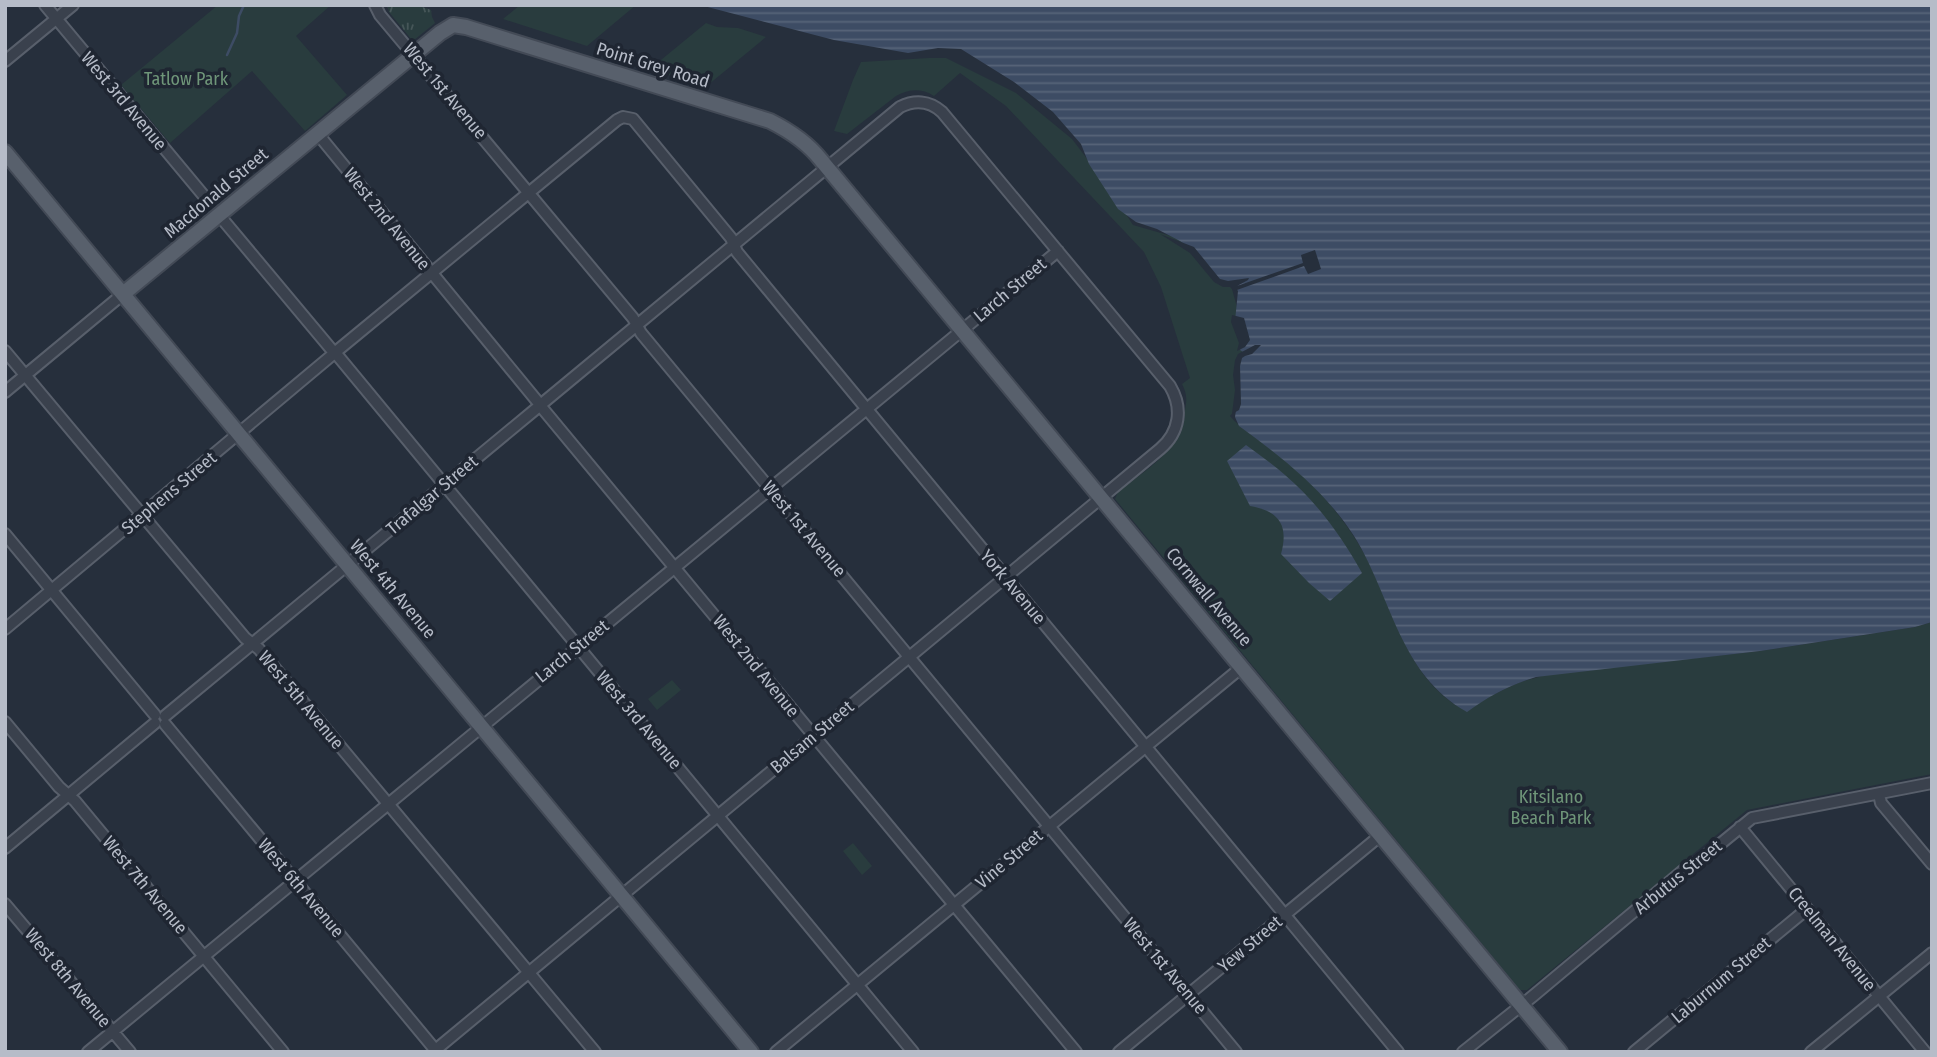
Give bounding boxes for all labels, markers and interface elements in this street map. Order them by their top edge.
street label: Point Grey Road [594,37,712,93]
street label: West 1st Avenue [398,38,492,144]
street label: West 3rd Avenue [76,47,172,155]
park label: Tatlow Park [144,68,229,90]
street label: Macdonald Street [160,143,273,243]
street label: West 2nd Avenue [339,163,435,275]
street label: Larch Street [969,253,1051,327]
street label: Stephens Street [117,447,221,539]
street label: Trafalgar Street [382,450,482,540]
street label: West 1st Avenue [757,476,851,582]
street label: West 4th Avenue [345,535,441,643]
street label: Cornwall Avenue [1161,543,1257,651]
street label: York Avenue [976,545,1051,629]
street label: West 2nd Avenue [708,610,804,722]
street label: Larch Street [531,615,613,687]
street label: West 5th Avenue [253,646,349,754]
street label: West 3rd Avenue [591,666,687,774]
street label: Balsam Street [766,696,858,778]
park label: Kitsilano Beach Park [1511,786,1592,829]
street label: Vine Street [971,825,1047,893]
street label: West 7th Avenue [98,832,192,938]
street label: West 6th Avenue [253,834,349,942]
street label: Arbutus Street [1630,835,1726,919]
street label: Creelman Avenue [1783,882,1881,996]
street label: Yew Street [1213,911,1287,977]
street label: West 1st Avenue [1118,913,1212,1019]
street label: West 8th Avenue [20,924,116,1032]
street label: Laburnum Street [1667,932,1775,1028]

